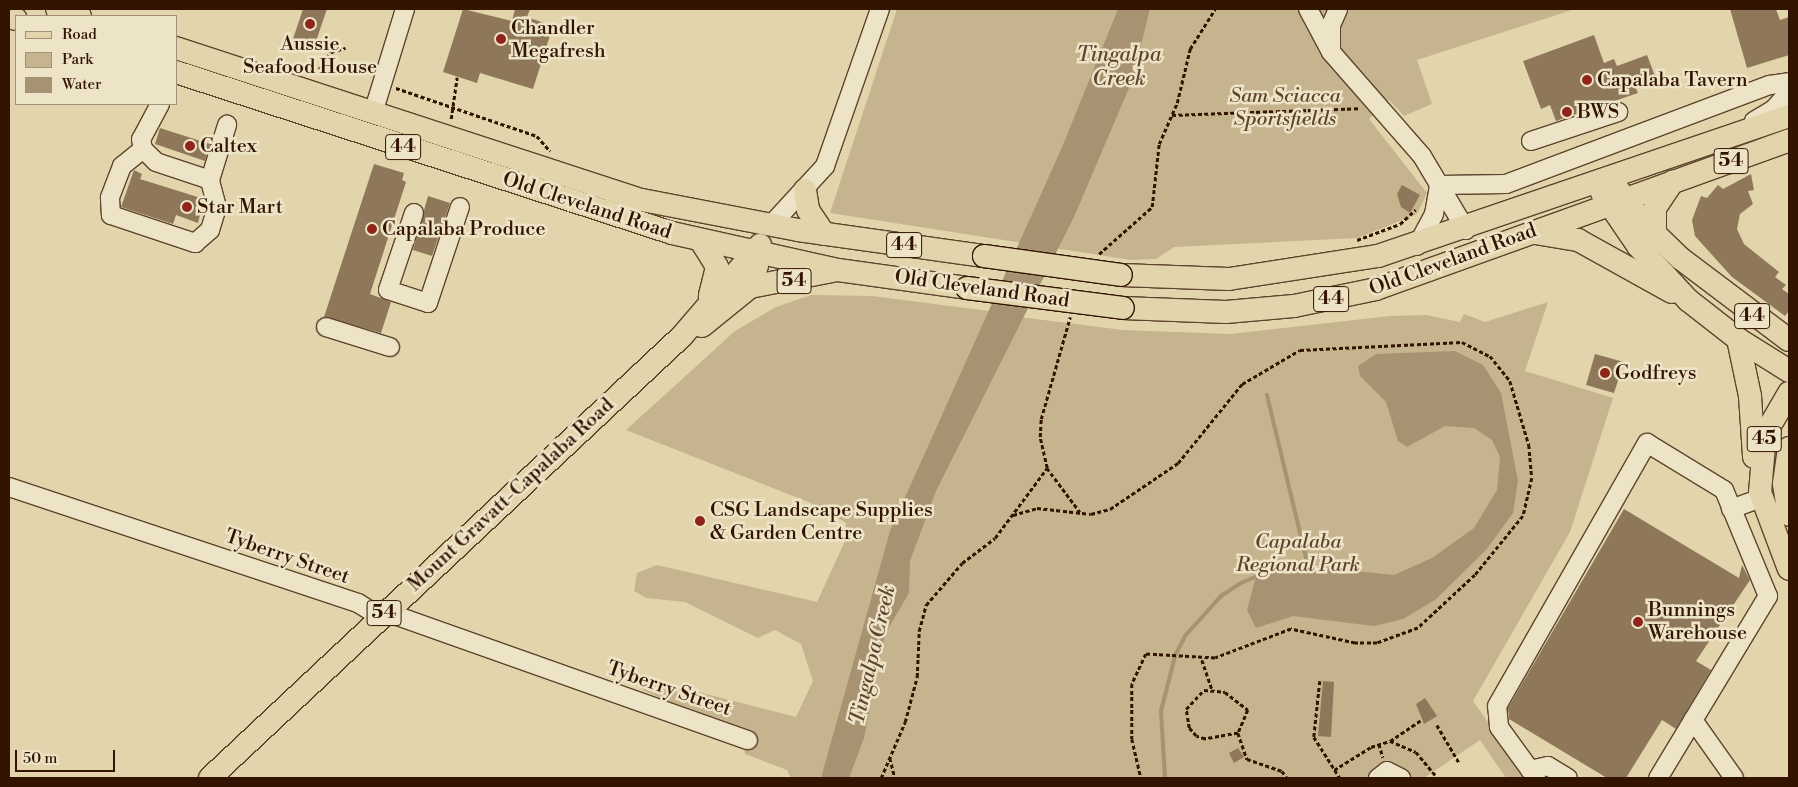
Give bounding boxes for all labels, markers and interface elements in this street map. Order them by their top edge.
legend [15,15,178,105]
place label: Chandler Megafresh [511,16,606,63]
marker: Aussie Seafood House [304,18,316,30]
text: Road [62,25,97,44]
place label: Aussie Seafood House [243,32,377,79]
marker: Chandler Megafresh [495,33,507,45]
water label: Tingalpa Creek [1077,42,1161,92]
text: Park [62,50,93,69]
place label: Capalaba Tavern [1597,68,1748,92]
marker: Capalaba Tavern [1581,74,1593,86]
text: Water [62,75,101,94]
park label: Sam Sciacca Sportsfields [1229,84,1341,131]
place label: BWS [1577,100,1619,124]
marker: BWS [1561,106,1573,118]
road number: 44 [384,130,422,163]
place label: Caltex [200,134,257,158]
marker: Caltex [184,140,196,152]
road number: 54 [1714,144,1748,178]
street label: Old Cleveland Road [499,167,675,245]
place label: Star Mart [197,195,283,219]
marker: Star Mart [181,201,193,213]
place label: Capalaba Produce [382,217,545,241]
street label: Old Cleveland Road [1366,219,1540,301]
marker: Capalaba Produce [366,223,378,235]
road number: 44 [885,228,923,262]
road number: 54 [776,264,812,298]
street label: Old Cleveland Road [893,265,1071,313]
road number: 44 [1312,282,1350,316]
road number: 44 [1733,300,1771,332]
place label: Godfreys [1615,361,1697,385]
marker: Godfreys [1599,367,1611,379]
street label: Mount Gravatt-Capalaba Road [403,393,619,597]
road number: 45 [1746,422,1782,456]
place label: CSG Landscape Supplies & Garden Centre [710,498,933,545]
marker: CSG Landscape Supplies & Garden Centre [694,515,706,527]
street label: Tyberry Street [222,524,352,590]
park label: Capalaba Regional Park [1236,530,1360,577]
water label: Tingalpa Creek [845,583,901,727]
road number: 54 [366,596,402,630]
place label: Bunnings Warehouse [1648,598,1747,645]
marker: Bunnings Warehouse [1632,616,1644,628]
street label: Tyberry Street [604,656,734,722]
scale bar [18,740,118,772]
text: 50 m [23,749,57,768]

